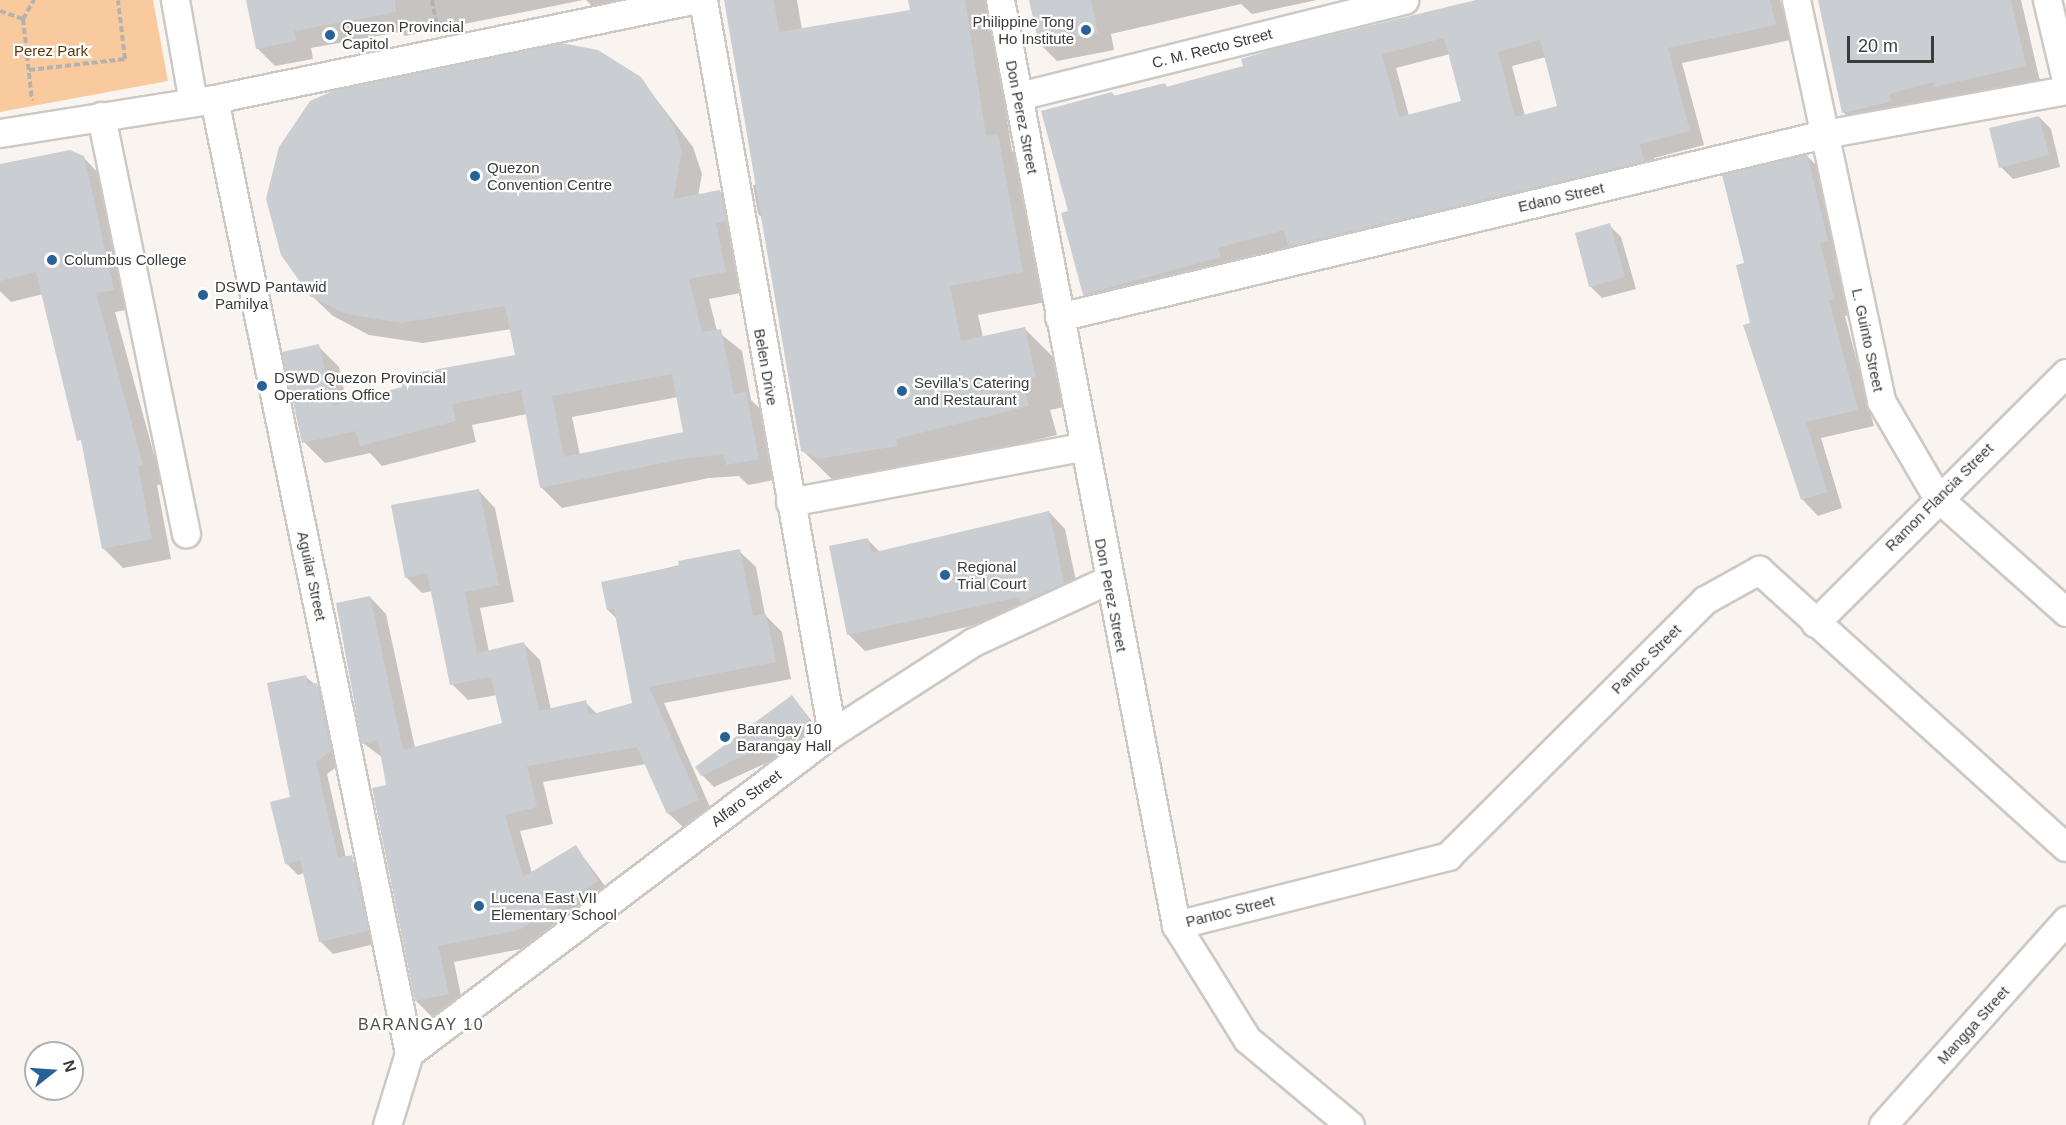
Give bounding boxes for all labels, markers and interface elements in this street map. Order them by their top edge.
place label: Philippine Tong Ho Institute [972,12,1074,47]
place label: Quezon Provincial Capitol [342,17,464,52]
marker: Philippine Tong Ho Institute [1079,23,1093,37]
street label: C. M. Recto Street [1150,24,1274,72]
scale bar [1850,24,1937,62]
marker: Quezon Provincial Capitol [323,28,337,42]
text: 20 m [1858,36,1898,56]
park label: Perez Park [14,42,88,60]
street label: Don Perez Street [1002,59,1042,175]
place label: Quezon Convention Centre [487,158,612,193]
marker: Quezon Convention Centre [468,169,482,183]
street label: Edano Street [1516,178,1606,216]
place label: Columbus College [64,251,187,269]
marker: Columbus College [45,253,59,267]
place label: DSWD Pantawid Pamilya [215,277,327,312]
street label: L. Guinto Street [1848,287,1888,393]
marker: DSWD Pantawid Pamilya [196,288,210,302]
street label: Belen Drive [750,327,782,407]
place label: DSWD Quezon Provincial Operations Office [274,368,446,403]
place label: Sevilla's Catering and Restaurant [914,373,1029,408]
marker: DSWD Quezon Provincial Operations Office [255,379,269,393]
marker: Sevilla's Catering and Restaurant [895,384,909,398]
street label: Ramon Flancia Street [1881,439,1997,555]
street label: Aguilar Street [294,530,330,622]
street label: Don Perez Street [1091,537,1131,653]
place label: Regional Trial Court [957,557,1026,592]
marker: Regional Trial Court [938,568,952,582]
street label: Pantoc Street [1608,621,1684,697]
place label: Barangay 10 Barangay Hall [737,719,831,754]
marker: Barangay 10 Barangay Hall [718,730,732,744]
street label: Alfaro Street [707,766,785,830]
place label: Lucena East VII Elementary School [491,888,617,923]
street label: Pantoc Street [1184,891,1276,931]
marker: Lucena East VII Elementary School [472,899,486,913]
street label: Mangga Street [1933,982,2013,1068]
district label: BARANGAY 10 [358,1015,484,1035]
north arrow [24,1041,84,1101]
text: N [60,1058,80,1074]

